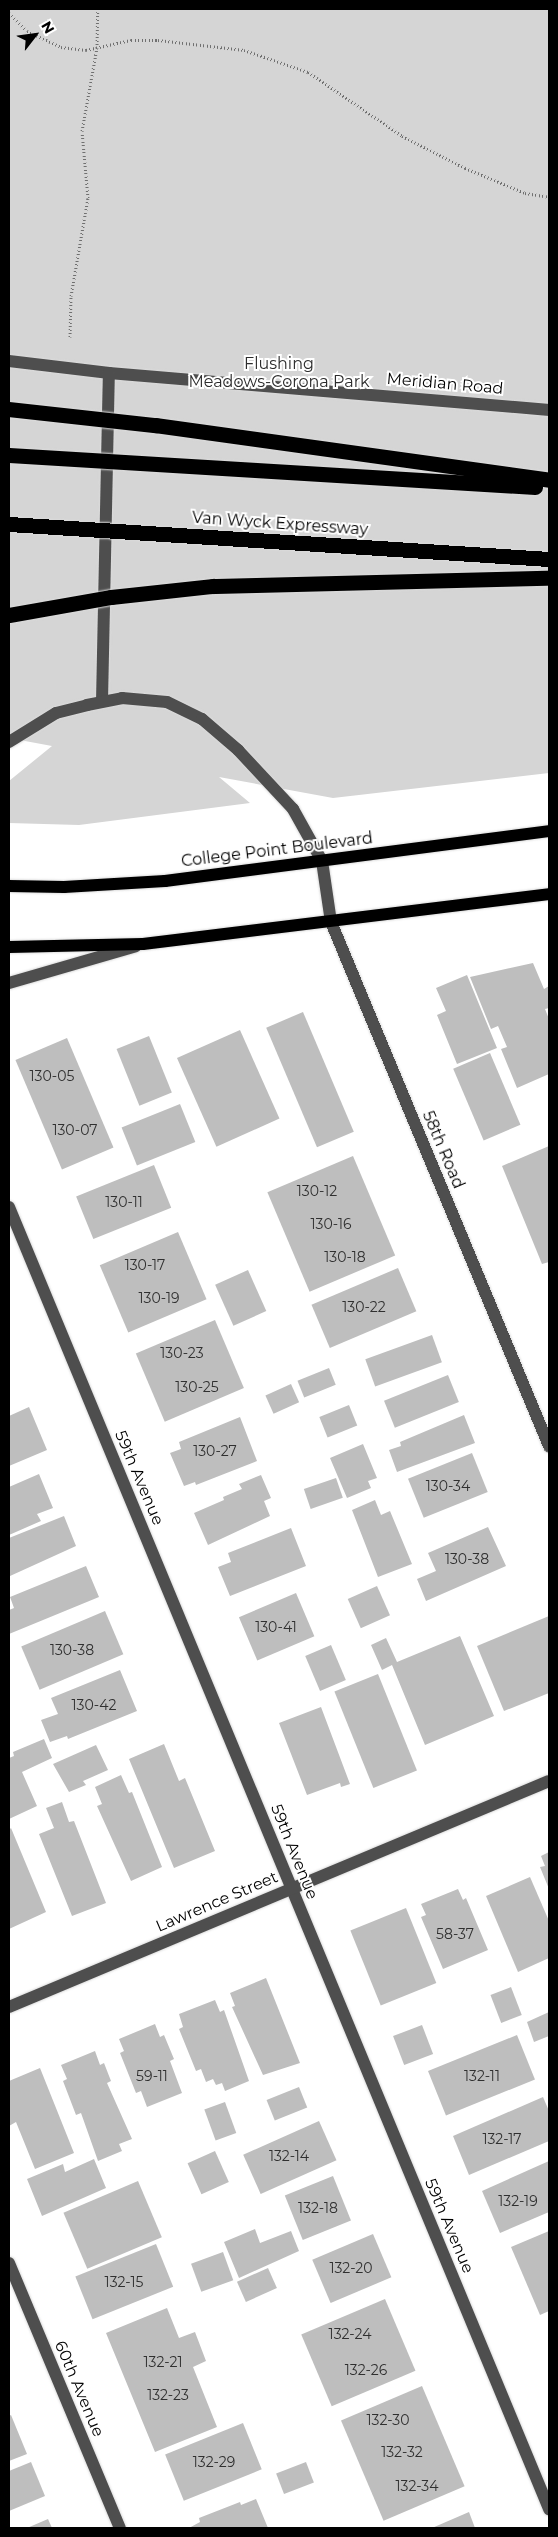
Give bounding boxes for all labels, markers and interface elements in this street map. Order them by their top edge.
north arrow [10,10,60,60]
text: N [37,18,59,37]
park label: Flushing Meadows-Corona Park [188,354,370,392]
street label: Meridian Road [386,369,504,399]
street label: Van Wyck Expressway [191,508,369,540]
street label: College Point Boulevard [180,829,374,871]
house number: 130-05 [30,1068,74,1084]
street label: 58th Road [418,1108,468,1192]
house number: 130-07 [52,1122,98,1138]
house number: 130-12 [297,1183,337,1199]
house number: 130-11 [105,1194,143,1210]
house number: 130-16 [310,1216,352,1232]
house number: 130-18 [324,1249,366,1265]
house number: 130-17 [125,1257,165,1273]
house number: 130-19 [138,1290,180,1306]
house number: 130-22 [342,1299,386,1315]
house number: 130-23 [160,1345,204,1361]
house number: 130-25 [175,1379,219,1395]
street label: 59th Avenue [110,1428,168,1528]
house number: 130-27 [193,1443,237,1459]
house number: 130-34 [426,1478,470,1494]
house number: 130-38 [445,1551,489,1567]
house number: 130-41 [255,1619,297,1635]
house number: 130-38 [50,1642,94,1658]
house number: 130-42 [72,1697,116,1713]
street label: 59th Avenue [266,1802,322,1902]
street label: Lawrence Street [153,1868,281,1936]
house number: 58-37 [436,1926,474,1942]
house number: 59-11 [136,2068,168,2084]
house number: 132-11 [464,2068,500,2084]
house number: 132-17 [482,2131,522,2147]
house number: 132-14 [269,2148,309,2164]
street label: 59th Avenue [420,2176,478,2276]
house number: 132-19 [498,2193,538,2209]
house number: 132-18 [298,2200,338,2216]
house number: 132-20 [329,2260,373,2276]
house number: 132-15 [105,2274,143,2290]
house number: 132-24 [329,2326,371,2342]
street label: 60th Avenue [50,2338,108,2440]
house number: 132-21 [144,2354,182,2370]
house number: 132-26 [345,2362,387,2378]
house number: 132-23 [147,2387,189,2403]
house number: 132-30 [367,2412,409,2428]
house number: 132-32 [381,2444,423,2460]
house number: 132-29 [193,2454,235,2470]
house number: 132-34 [396,2478,438,2494]

